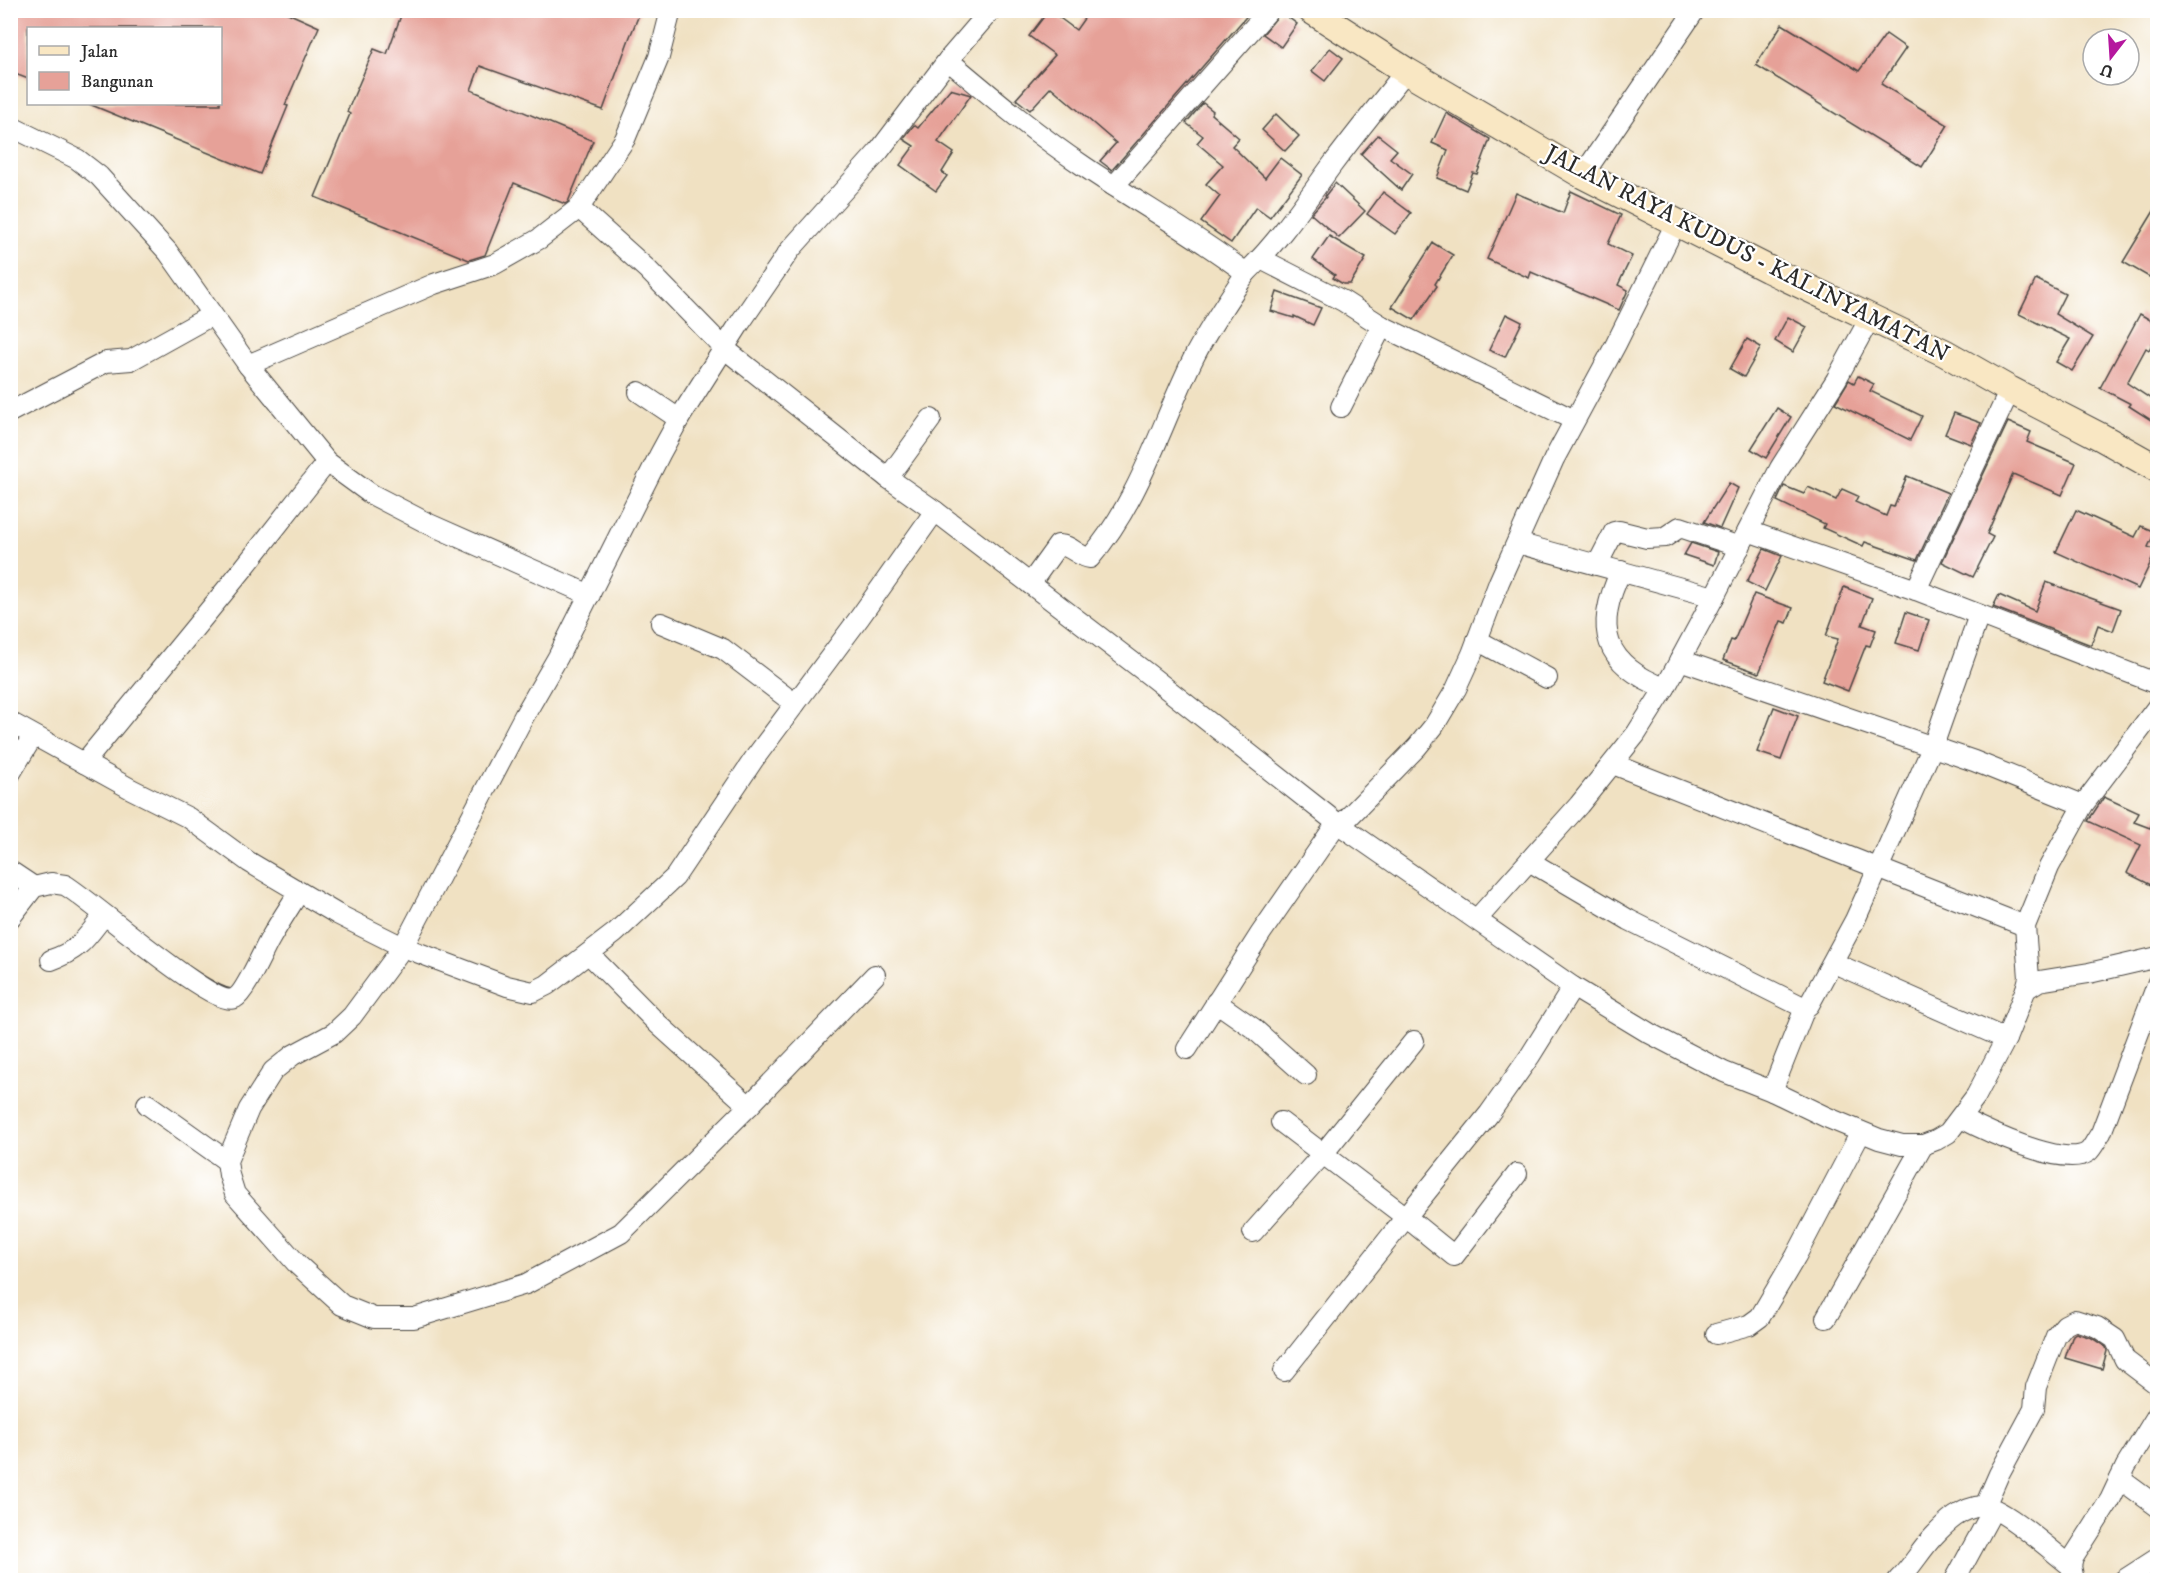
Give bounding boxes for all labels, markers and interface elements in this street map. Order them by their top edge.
legend [27,27,222,105]
north arrow [2081,27,2141,87]
text: Jalan [79,41,119,63]
text: U [2097,59,2116,82]
text: Bangunan [81,71,154,93]
street label: JALAN RAYA KUDUS - KALINYAMATAN [1538,138,1954,370]

